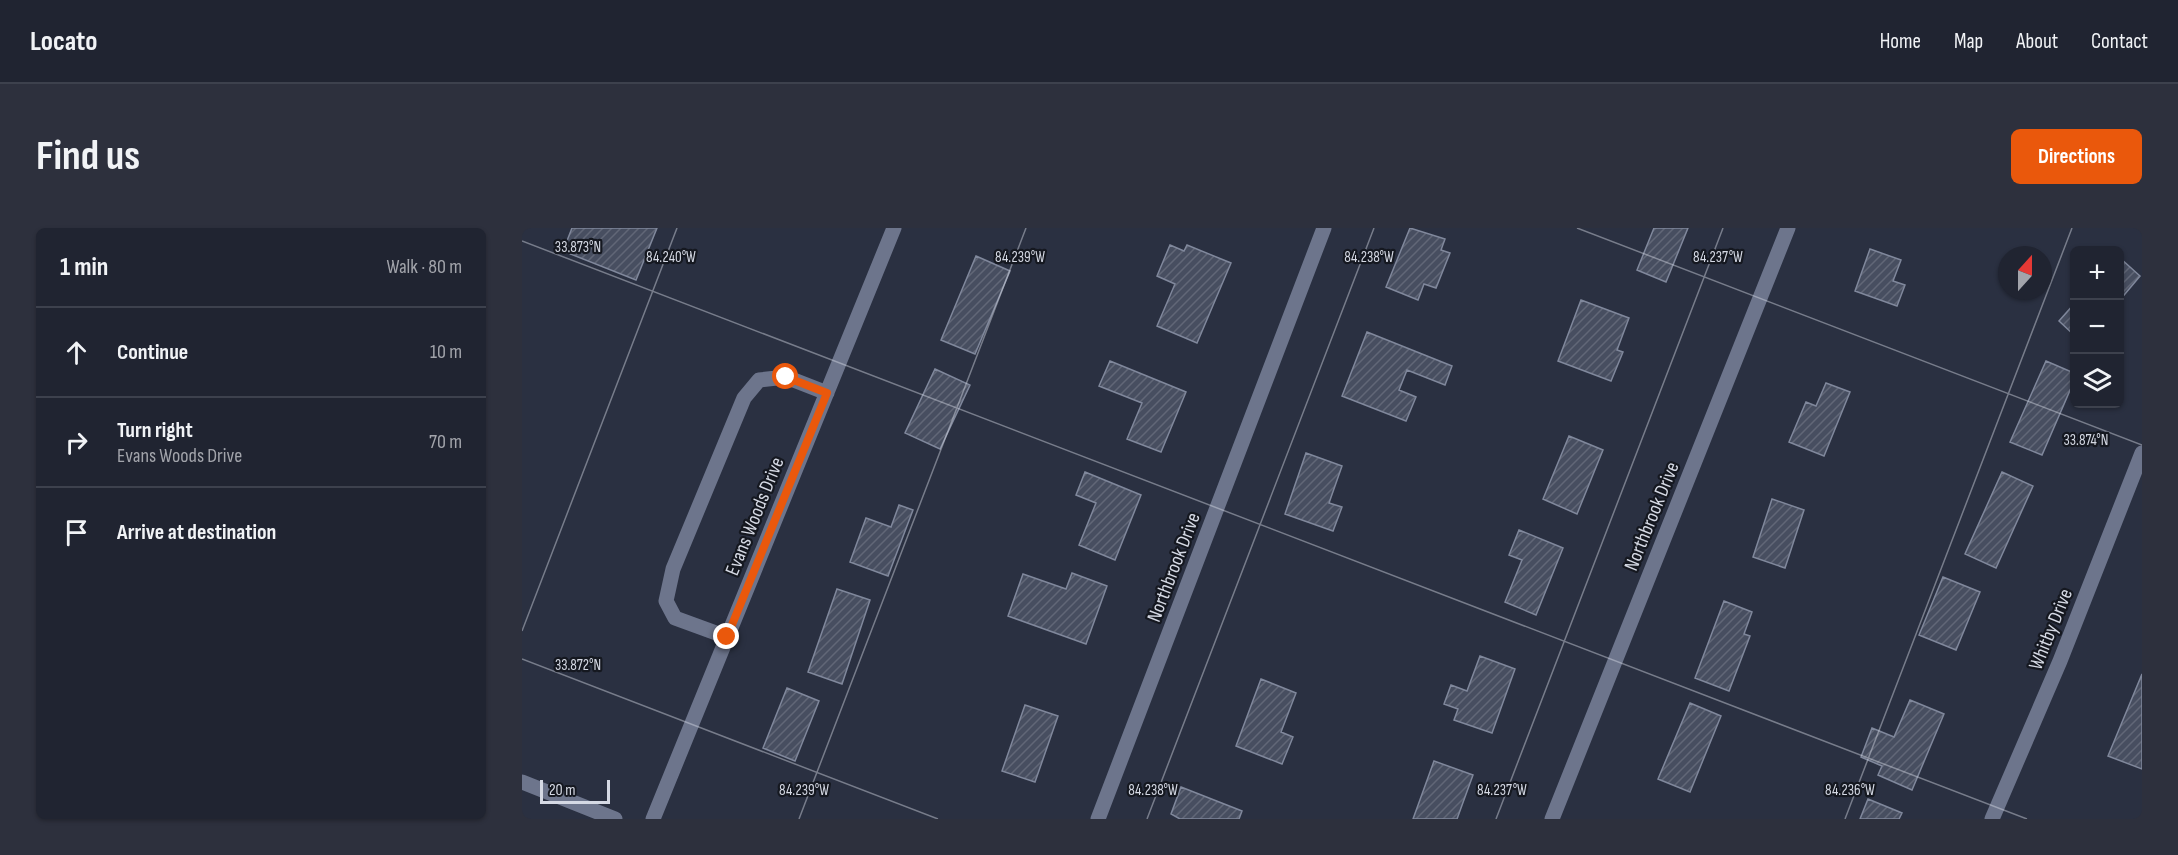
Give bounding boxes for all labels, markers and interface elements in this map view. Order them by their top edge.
text: Locato [30,25,97,58]
text: Home [1880,29,1921,54]
text: Map [1954,29,1983,54]
text: About [2016,29,2058,54]
text: Contact [2091,29,2148,54]
button: Directions [2011,129,2142,184]
text: Find us [36,131,140,182]
text: 33.873°N [555,238,601,257]
north arrow [1998,246,2052,300]
map controls [2070,246,2124,408]
button: + [2070,246,2124,300]
text: 84.240°W [646,248,696,267]
text: 84.239°W [995,248,1045,267]
text: 84.238°W [1344,248,1394,267]
text: 84.237°W [1693,248,1743,267]
text: 1 min [60,252,108,283]
text: Walk · 80 m [386,255,462,279]
button: − [2070,300,2124,354]
icon: ahead [60,336,93,369]
text: Continue [117,339,188,366]
text: 10 m [430,340,462,364]
button: layers [2070,354,2124,408]
route start [772,363,798,389]
text: Turn right [117,417,193,444]
icon: right [60,426,93,459]
text: 70 m [429,430,462,454]
text: 33.874°N [2064,431,2108,450]
text: Evans Woods Drive [117,444,242,468]
street label: Evans Woods Drive [720,454,790,579]
street label: Northbrook Drive [1619,458,1685,574]
street label: Northbrook Drive [1142,509,1206,625]
icon: arrive [60,516,93,549]
text: Arrive at destination [117,519,276,546]
street label: Whitby Drive [2024,585,2078,673]
route end [713,623,739,649]
text: 33.872°N [555,656,601,675]
scale bar [540,777,610,804]
text: 20 m [549,781,576,800]
text: 84.239°W [779,781,829,800]
text: 84.238°W [1128,781,1178,800]
text: 84.237°W [1477,781,1527,800]
text: 84.236°W [1825,781,1875,800]

